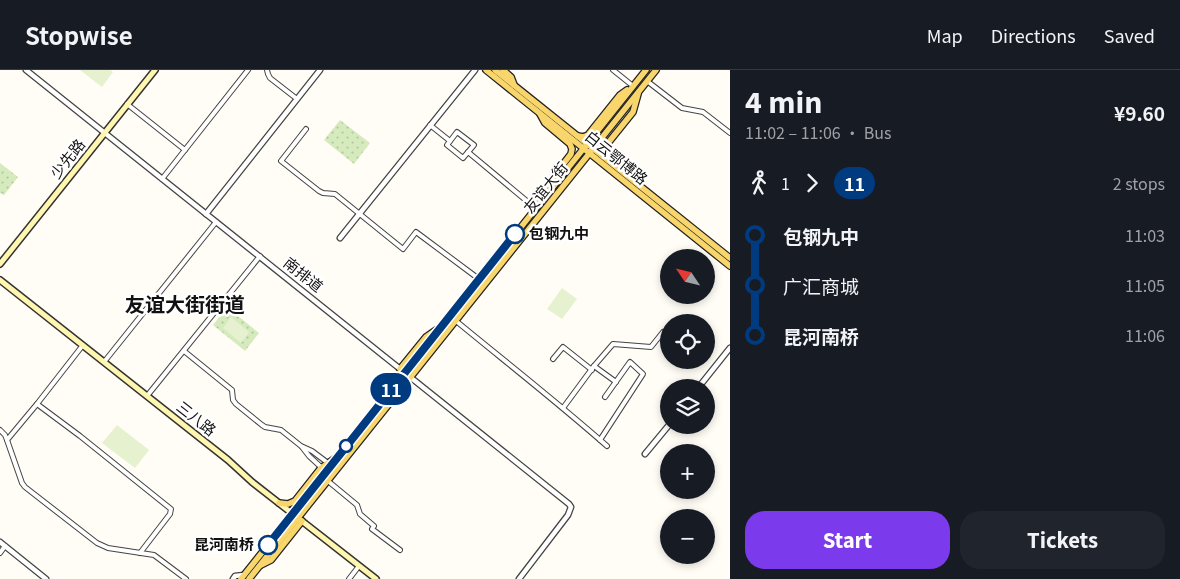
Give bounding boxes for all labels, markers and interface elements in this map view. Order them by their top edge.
text: Stopwise [25,17,133,52]
text: Map [927,22,963,48]
text: Directions [991,22,1076,48]
text: Saved [1104,22,1155,48]
text: 4 min [745,81,822,121]
text: ¥9.60 [1114,99,1165,126]
text: 11:02 – 11:06 · Bus [745,120,892,144]
street label: 白云鄂博路 [581,125,653,189]
street label: 少先路 [45,134,89,182]
street label: 友谊大街 [518,157,572,217]
icon: walk [745,169,773,197]
icon: forward [798,169,826,197]
text: 11 [844,170,865,196]
text: 1 [781,171,790,195]
text: 2 stops [1113,171,1165,195]
place label: 包钢九中 [529,222,589,243]
text: 包钢九中 [783,222,859,249]
text: 11:03 [1125,223,1165,247]
marker: 包钢九中 [505,224,525,244]
north arrow [660,249,715,304]
map controls [660,249,715,564]
street label: 南排道 [280,252,328,296]
text: 广汇商城 [783,272,859,299]
text: 11:05 [1125,273,1165,297]
district label: 友谊大街街道 [125,289,245,318]
button: locate [660,314,715,369]
text: 昆河南桥 [783,322,859,349]
text: 11:06 [1125,323,1165,347]
line badge: 11 [368,373,414,405]
text: 11 [380,376,402,402]
button: layers [660,379,715,434]
street label: 三八路 [173,396,221,440]
unlabelled marker [339,439,353,453]
button: + [660,444,715,499]
button: − [660,509,715,564]
button: Start [745,511,950,569]
button: Tickets [960,511,1165,569]
place label: 昆河南桥 [194,533,254,554]
marker: 昆河南桥 [258,535,278,555]

